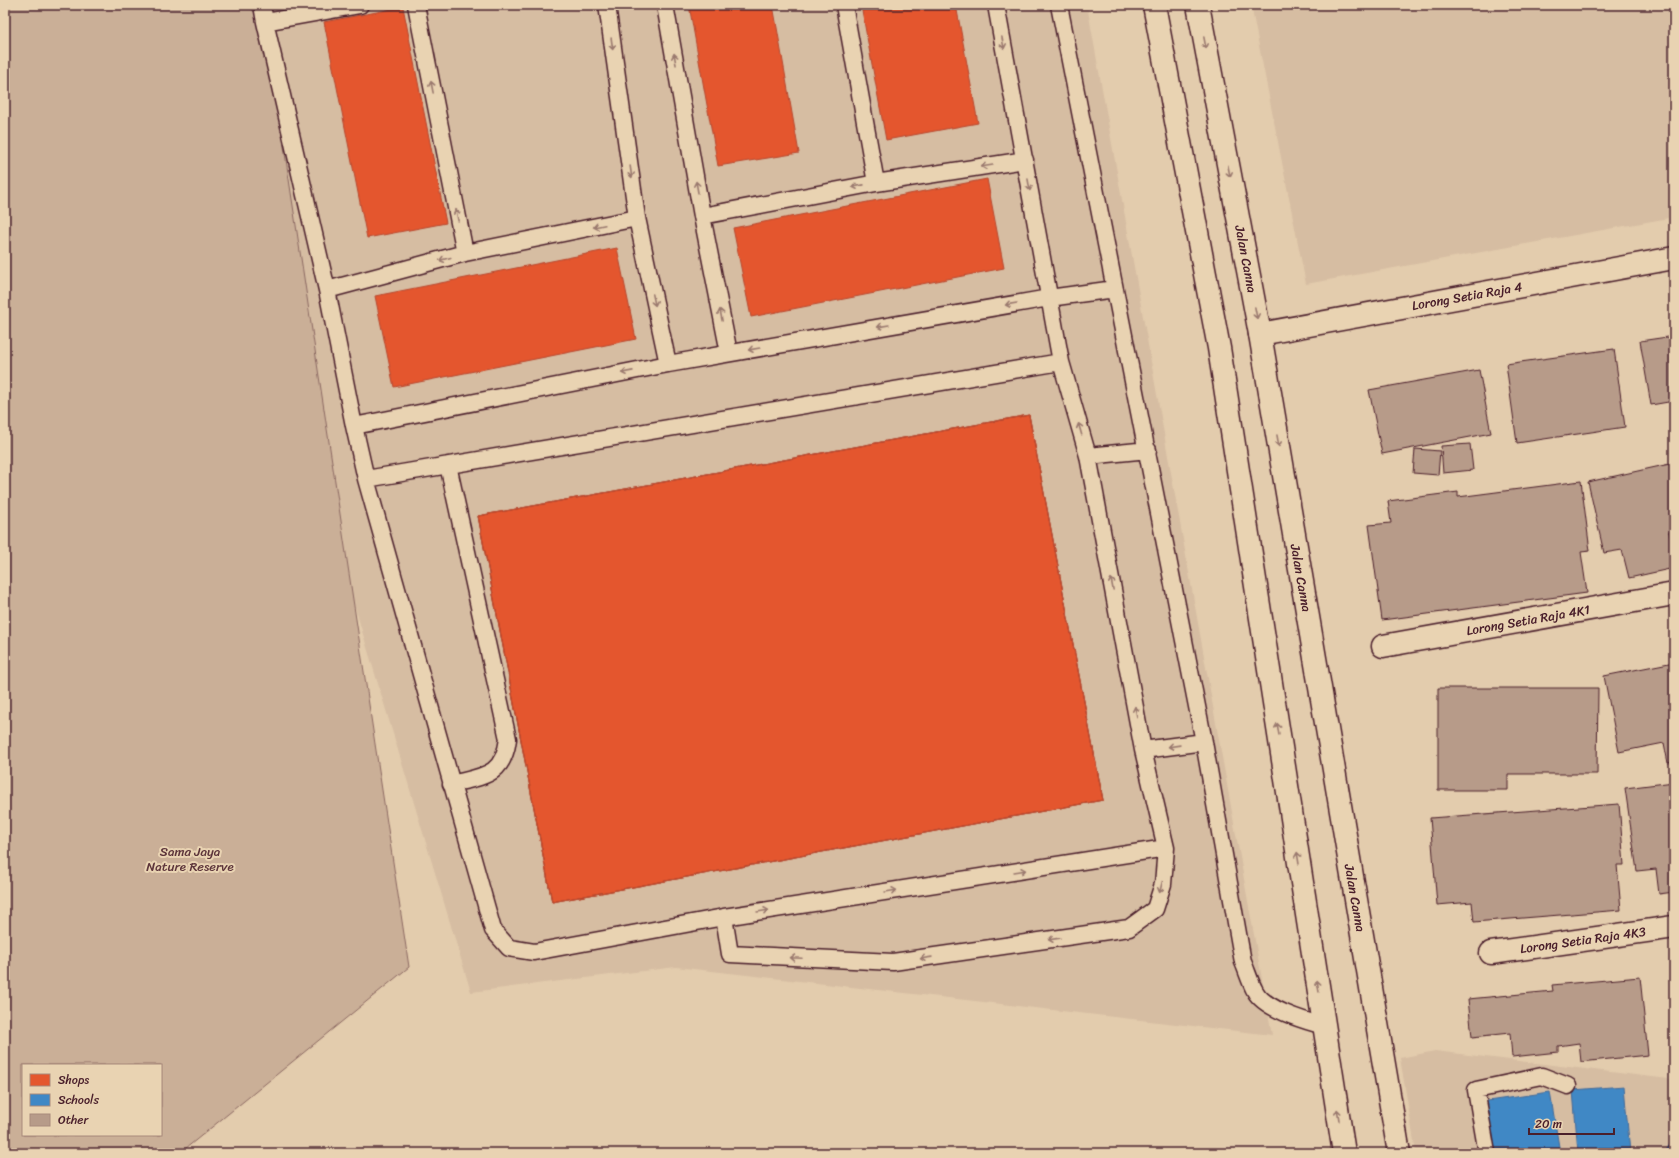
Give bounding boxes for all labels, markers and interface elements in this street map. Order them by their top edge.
one-way arrow [1000,36,1008,49]
one-way arrow [1202,36,1210,49]
one-way arrow [608,37,616,50]
one-way arrow [670,53,678,66]
one-way arrow [428,81,436,94]
one-way arrow [981,162,994,170]
one-way arrow [1226,164,1234,177]
one-way arrow [627,165,635,178]
one-way arrow [1026,178,1034,191]
one-way arrow [693,181,701,194]
one-way arrow [852,183,865,191]
one-way arrow [453,209,461,222]
one-way arrow [593,222,606,230]
street label: Jalan Canna [1228,222,1264,295]
one-way arrow [438,255,451,263]
street label: Lorong Setia Raja 4 [1410,275,1524,317]
one-way arrow [651,293,659,306]
one-way arrow [1005,301,1018,309]
one-way arrow [1252,306,1260,319]
one-way arrow [717,309,725,322]
one-way arrow [876,323,889,331]
one-way arrow [748,345,761,353]
one-way arrow [620,369,633,377]
one-way arrow [1076,423,1083,436]
one-way arrow [1274,434,1282,447]
street label: Jalan Canna [1284,541,1318,614]
one-way arrow [1108,578,1116,591]
street label: Lorong Setia Raja 4K1 [1464,598,1592,642]
one-way arrow [1132,706,1140,719]
one-way arrow [1274,723,1282,736]
one-way arrow [1167,742,1180,750]
park label: Sama Jaya Nature Reserve [146,840,234,878]
one-way arrow [1294,852,1302,865]
street label: Jalan Canna [1338,861,1372,934]
one-way arrow [1013,867,1026,875]
one-way arrow [1157,880,1165,893]
one-way arrow [884,887,897,895]
one-way arrow [756,907,769,915]
street label: Lorong Setia Raja 4K3 [1519,920,1647,960]
one-way arrow [1048,935,1061,943]
one-way arrow [790,954,803,961]
one-way arrow [920,954,933,962]
one-way arrow [1314,980,1322,993]
legend [22,1064,162,1136]
text: Shops [58,1069,89,1091]
text: Schools [58,1089,99,1111]
one-way arrow [1334,1108,1342,1121]
text: Other [58,1109,89,1131]
scale bar [1529,1110,1614,1136]
text: 20 m [1535,1113,1562,1135]

